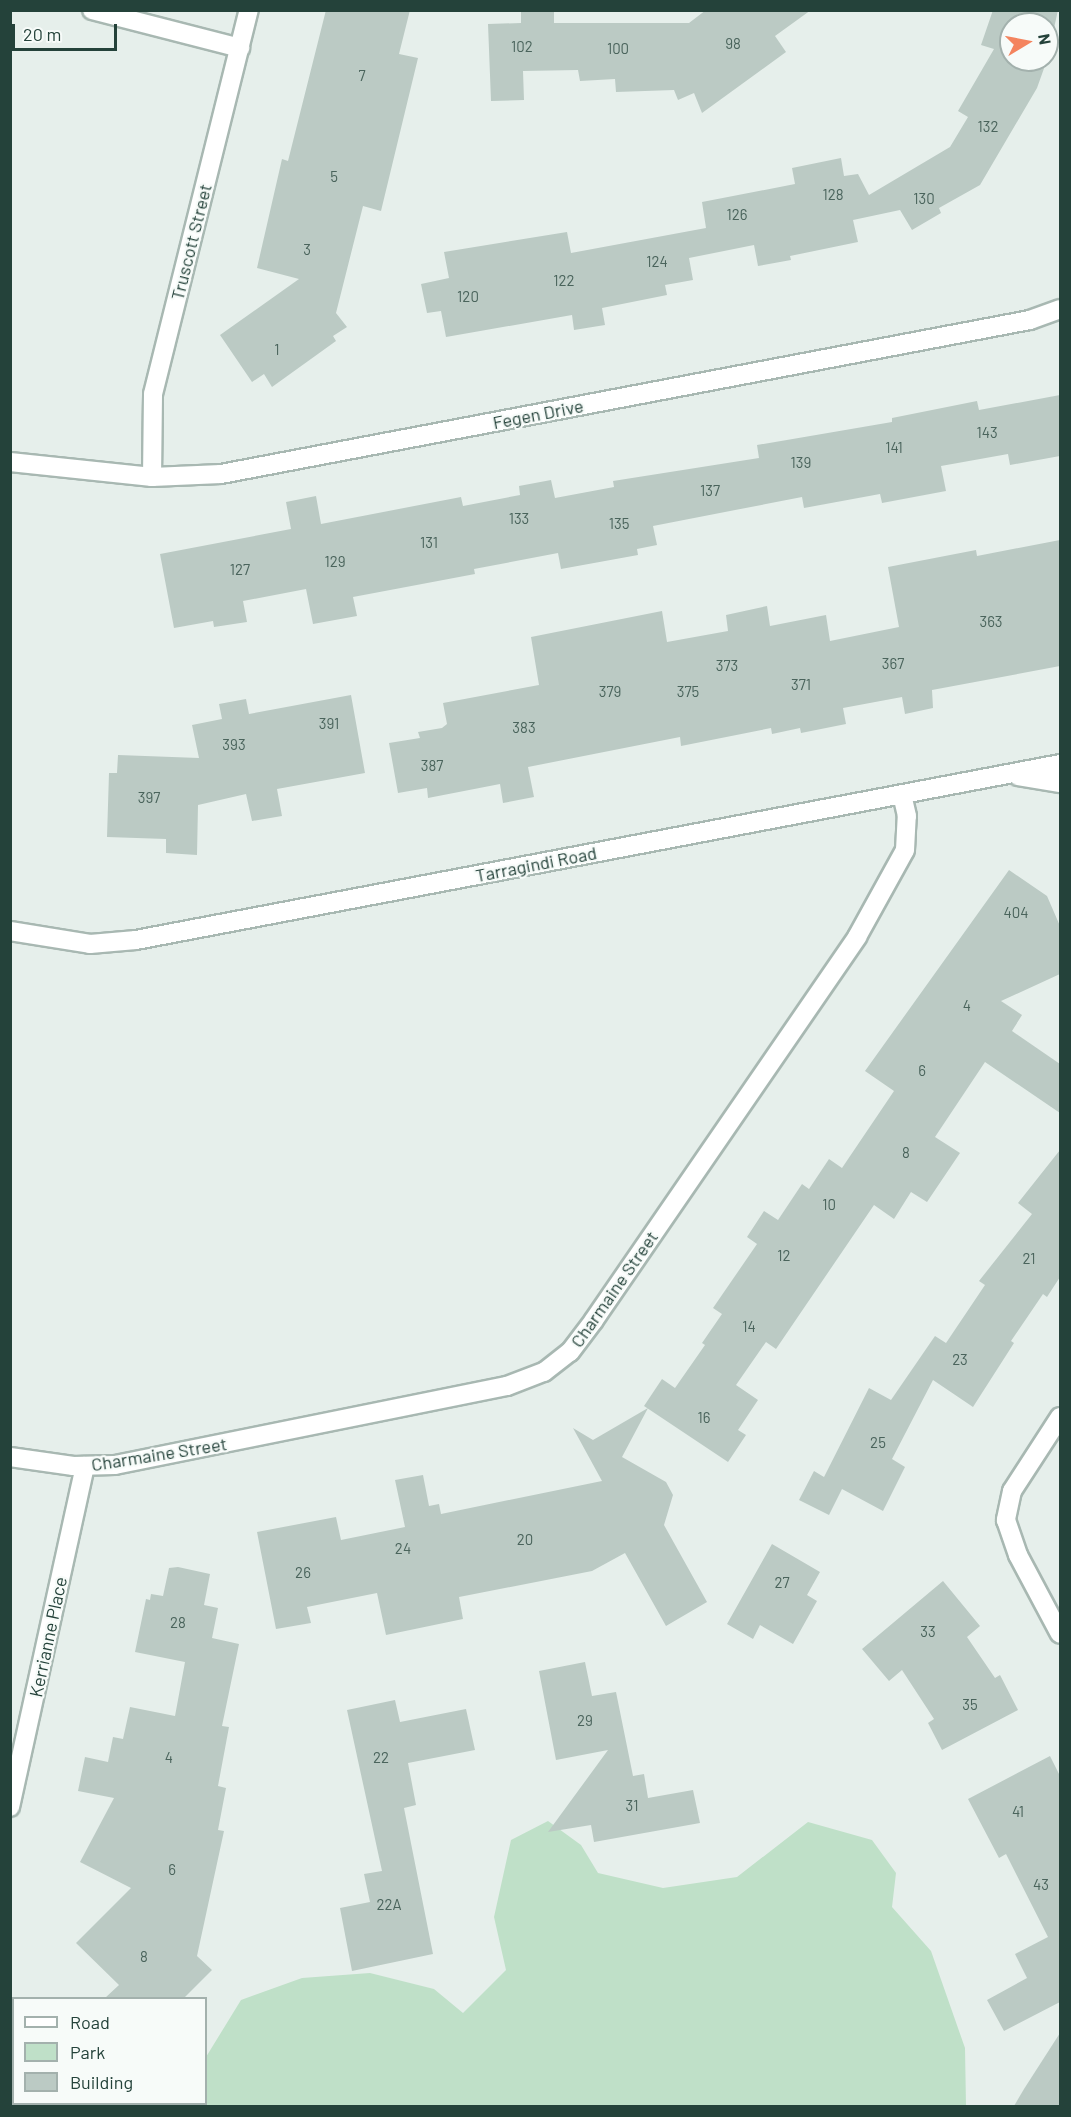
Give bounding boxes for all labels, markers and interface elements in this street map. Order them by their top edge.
scale bar [15,12,120,50]
north arrow [999,12,1059,72]
text: 20 m [23,23,61,45]
text: N [1035,32,1056,46]
house number: 98 [725,35,741,53]
house number: 102 [511,38,533,56]
house number: 100 [607,40,629,58]
house number: 7 [358,67,366,85]
house number: 132 [977,118,999,136]
house number: 5 [330,168,338,186]
street label: Truscott Street [166,182,216,302]
house number: 128 [822,186,844,204]
house number: 130 [913,190,935,208]
house number: 126 [726,206,748,224]
house number: 3 [303,241,311,259]
house number: 124 [646,253,668,271]
house number: 122 [553,272,575,290]
house number: 120 [457,288,479,306]
house number: 1 [274,341,280,359]
street label: Fegen Drive [491,395,585,433]
house number: 143 [976,424,998,442]
house number: 141 [885,439,903,457]
house number: 139 [791,454,811,472]
house number: 137 [700,482,720,500]
house number: 133 [509,510,529,528]
house number: 135 [609,515,629,533]
house number: 131 [420,534,438,552]
house number: 129 [324,553,346,571]
house number: 127 [230,561,250,579]
house number: 363 [979,613,1003,631]
house number: 367 [882,655,904,673]
house number: 373 [716,657,738,675]
house number: 371 [791,676,811,694]
house number: 379 [599,683,621,701]
house number: 375 [677,683,699,701]
house number: 391 [319,715,339,733]
house number: 383 [512,719,536,737]
house number: 393 [222,736,246,754]
house number: 387 [421,757,443,775]
house number: 397 [138,789,160,807]
street label: Tarragindi Road [474,842,598,886]
house number: 404 [1003,904,1029,922]
house number: 4 [963,997,971,1015]
house number: 6 [918,1062,926,1080]
house number: 8 [902,1144,910,1162]
house number: 10 [822,1196,836,1214]
street label: Charmaine Street [566,1227,662,1351]
house number: 12 [777,1247,791,1265]
house number: 21 [1022,1250,1036,1268]
house number: 14 [742,1318,756,1336]
house number: 23 [952,1351,968,1369]
house number: 16 [698,1409,710,1427]
street label: Charmaine Street [90,1433,228,1475]
house number: 25 [870,1434,886,1452]
house number: 20 [517,1531,533,1549]
house number: 24 [395,1540,411,1558]
house number: 26 [295,1564,311,1582]
house number: 27 [774,1574,790,1592]
street label: Kerrianne Place [25,1575,71,1699]
house number: 28 [170,1614,186,1632]
house number: 33 [920,1623,936,1641]
house number: 35 [962,1696,978,1714]
house number: 29 [577,1712,593,1730]
house number: 4 [165,1749,173,1767]
house number: 22 [373,1749,389,1767]
house number: 31 [626,1797,638,1815]
house number: 41 [1012,1803,1024,1821]
house number: 6 [168,1861,176,1879]
house number: 43 [1033,1876,1049,1894]
house number: 22A [376,1896,402,1914]
house number: 8 [140,1948,148,1966]
legend [12,1997,207,2105]
text: Road [70,2011,110,2033]
text: Park [70,2041,105,2063]
text: Building [70,2071,133,2093]

